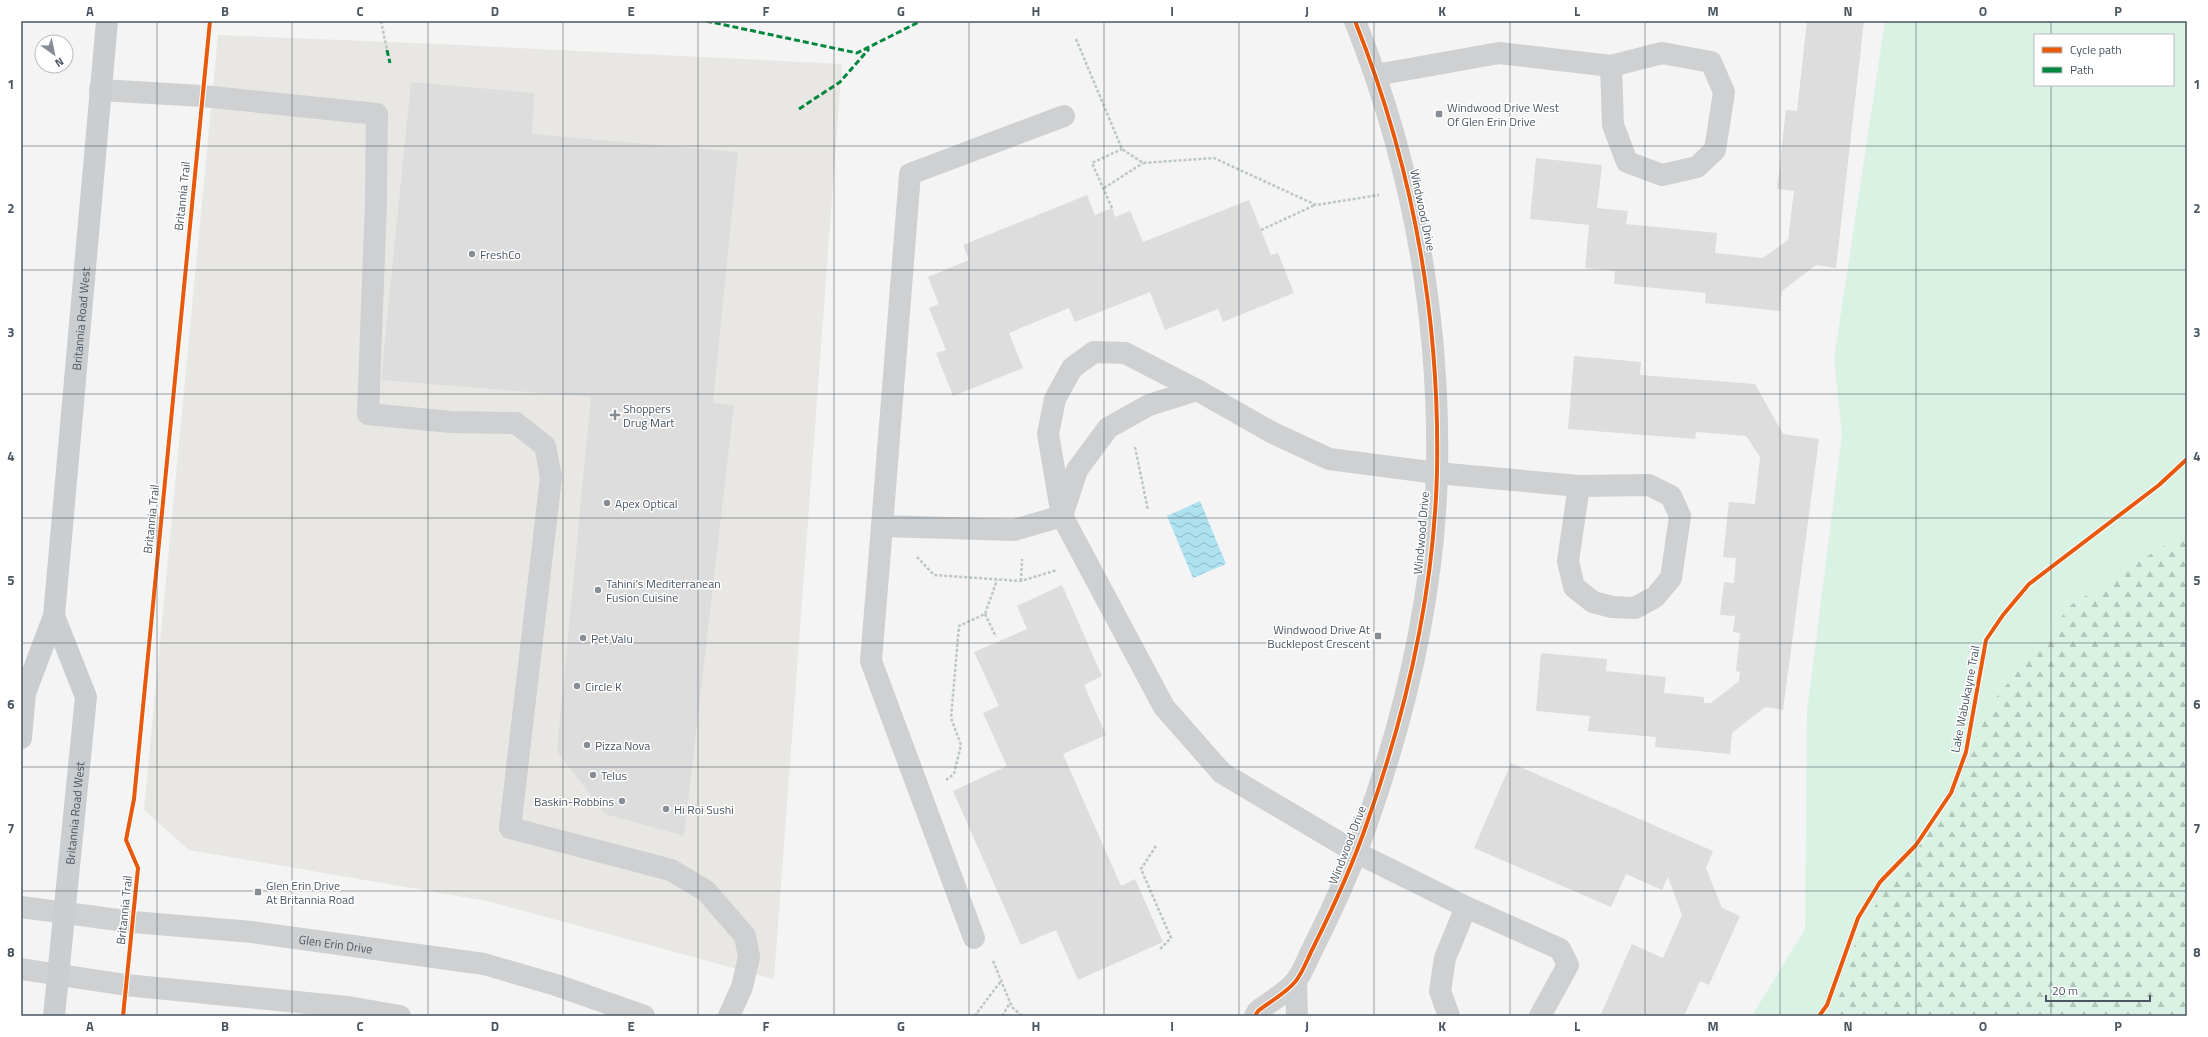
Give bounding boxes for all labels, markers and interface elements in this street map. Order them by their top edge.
text: A [86,1,94,21]
text: B [221,1,229,21]
text: C [356,1,364,21]
text: D [491,1,499,21]
text: E [627,1,635,21]
text: F [763,1,770,21]
text: G [897,1,905,21]
text: H [1032,1,1040,21]
text: I [1170,1,1174,21]
text: J [1305,1,1309,21]
text: K [1438,1,1446,21]
text: L [1574,1,1580,21]
text: M [1707,1,1719,21]
text: N [1843,1,1853,21]
text: O [1979,1,1987,21]
text: P [2114,1,2122,21]
north arrow [34,34,74,74]
legend [2034,34,2174,86]
text: Cycle path [2070,40,2122,59]
text: N [52,54,67,71]
text: Path [2070,60,2094,79]
text: 1 [7,74,15,94]
text: 1 [2193,74,2201,94]
place label: Windwood Drive West Of Glen Erin Drive [1447,98,1560,131]
marker: Windwood Drive West Of Glen Erin Drive [1434,109,1444,119]
street label: Britannia Trail [169,160,195,232]
street label: Windwood Drive [1405,167,1441,253]
text: 2 [7,198,15,218]
text: 2 [2193,198,2201,218]
place label: FreshCo [480,245,521,264]
marker: FreshCo [467,249,477,259]
street label: Britannia Road West [66,265,95,371]
text: 3 [7,322,15,342]
text: 3 [2193,322,2201,342]
place label: Shoppers Drug Mart [623,399,675,432]
marker: Shoppers Drug Mart [610,410,620,420]
text: 4 [7,446,15,466]
text: 4 [2193,446,2201,466]
street label: Britannia Trail [138,483,164,555]
street label: Windwood Drive [1408,491,1434,575]
place label: Apex Optical [615,494,678,513]
marker: Apex Optical [602,498,612,508]
text: 5 [7,570,15,590]
text: 5 [2193,570,2201,590]
place label: Tahini’s Mediterranean Fusion Cuisine [606,574,721,607]
marker: Tahini’s Mediterranean Fusion Cuisine [593,585,603,595]
place label: Windwood Drive At Bucklepost Crescent [1267,620,1371,653]
place label: Pet Valu [591,629,633,648]
marker: Windwood Drive At Bucklepost Crescent [1373,631,1383,641]
marker: Pet Valu [578,633,588,643]
street label: Lake Wabukayne Trail [1945,644,1985,754]
place label: Circle K [585,677,622,696]
marker: Circle K [572,681,582,691]
text: 6 [7,694,15,714]
text: 6 [2193,694,2201,714]
place label: Pizza Nova [595,736,650,755]
marker: Pizza Nova [582,740,592,750]
street label: Britannia Road West [60,760,89,865]
place label: Telus [601,766,627,785]
marker: Telus [588,770,598,780]
place label: Baskin-Robbins [534,792,614,811]
marker: Baskin-Robbins [617,796,627,806]
place label: Hi Roi Sushi [674,800,734,819]
street label: Windwood Drive [1323,803,1371,887]
marker: Hi Roi Sushi [661,804,671,814]
text: 7 [7,818,15,838]
text: 7 [2193,818,2201,838]
street label: Britannia Trail [111,874,137,946]
place label: Glen Erin Drive At Britannia Road [266,876,354,909]
marker: Glen Erin Drive At Britannia Road [253,887,263,897]
street label: Glen Erin Drive [298,929,374,958]
text: 8 [7,942,15,962]
text: 8 [2193,942,2201,962]
scale bar [2046,977,2150,1003]
text: 20 m [2052,981,2078,1000]
text: A [86,1016,94,1036]
text: B [221,1016,229,1036]
text: C [356,1016,364,1036]
text: D [491,1016,499,1036]
text: E [627,1016,635,1036]
text: F [763,1016,770,1036]
text: G [897,1016,905,1036]
text: H [1032,1016,1040,1036]
text: I [1170,1016,1174,1036]
text: J [1305,1016,1309,1036]
text: K [1438,1016,1446,1036]
text: L [1574,1016,1580,1036]
text: M [1707,1016,1719,1036]
text: N [1843,1016,1853,1036]
text: O [1979,1016,1987,1036]
text: P [2114,1016,2122,1036]

